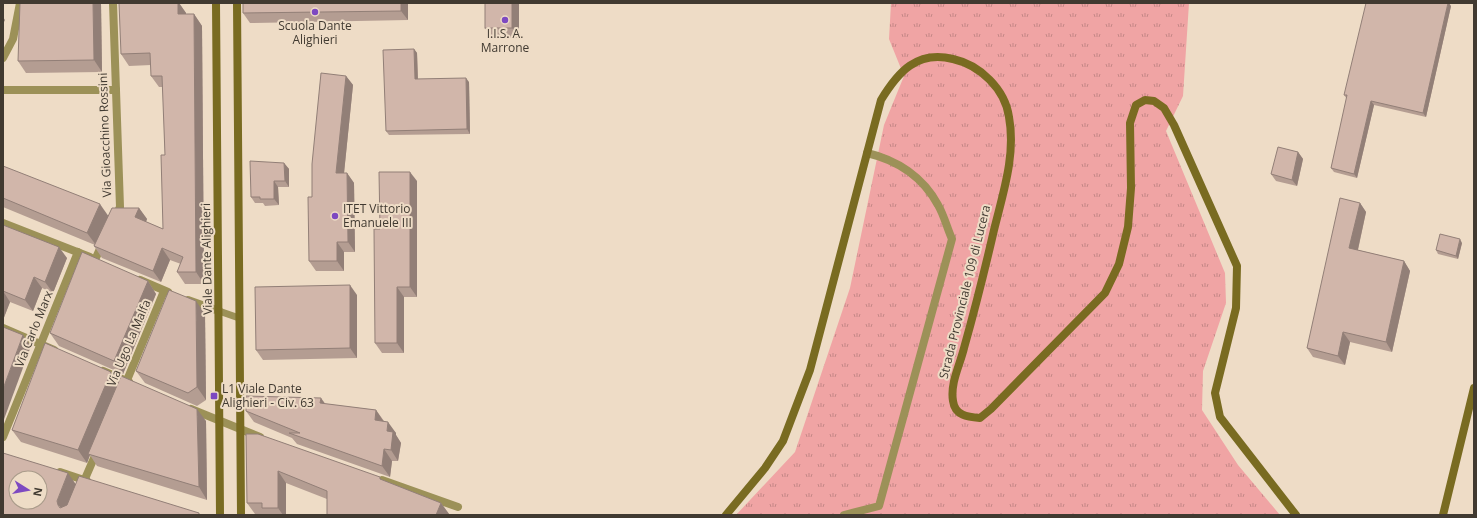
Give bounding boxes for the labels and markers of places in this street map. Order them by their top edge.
marker: Scuola Dante Alighieri [310,7,320,17]
marker: I.I.S. A. Marrone [500,15,510,25]
place label: Scuola Dante Alighieri [278,17,352,48]
place label: I.I.S. A. Marrone [481,25,530,56]
place label: ITET Vittorio Emanuele III [343,200,412,231]
marker: ITET Vittorio Emanuele III [330,211,340,221]
place label: L1 Viale Dante Alighieri - Civ. 63 [222,380,314,411]
marker: L1 Viale Dante Alighieri - Civ. 63 [209,391,219,401]

